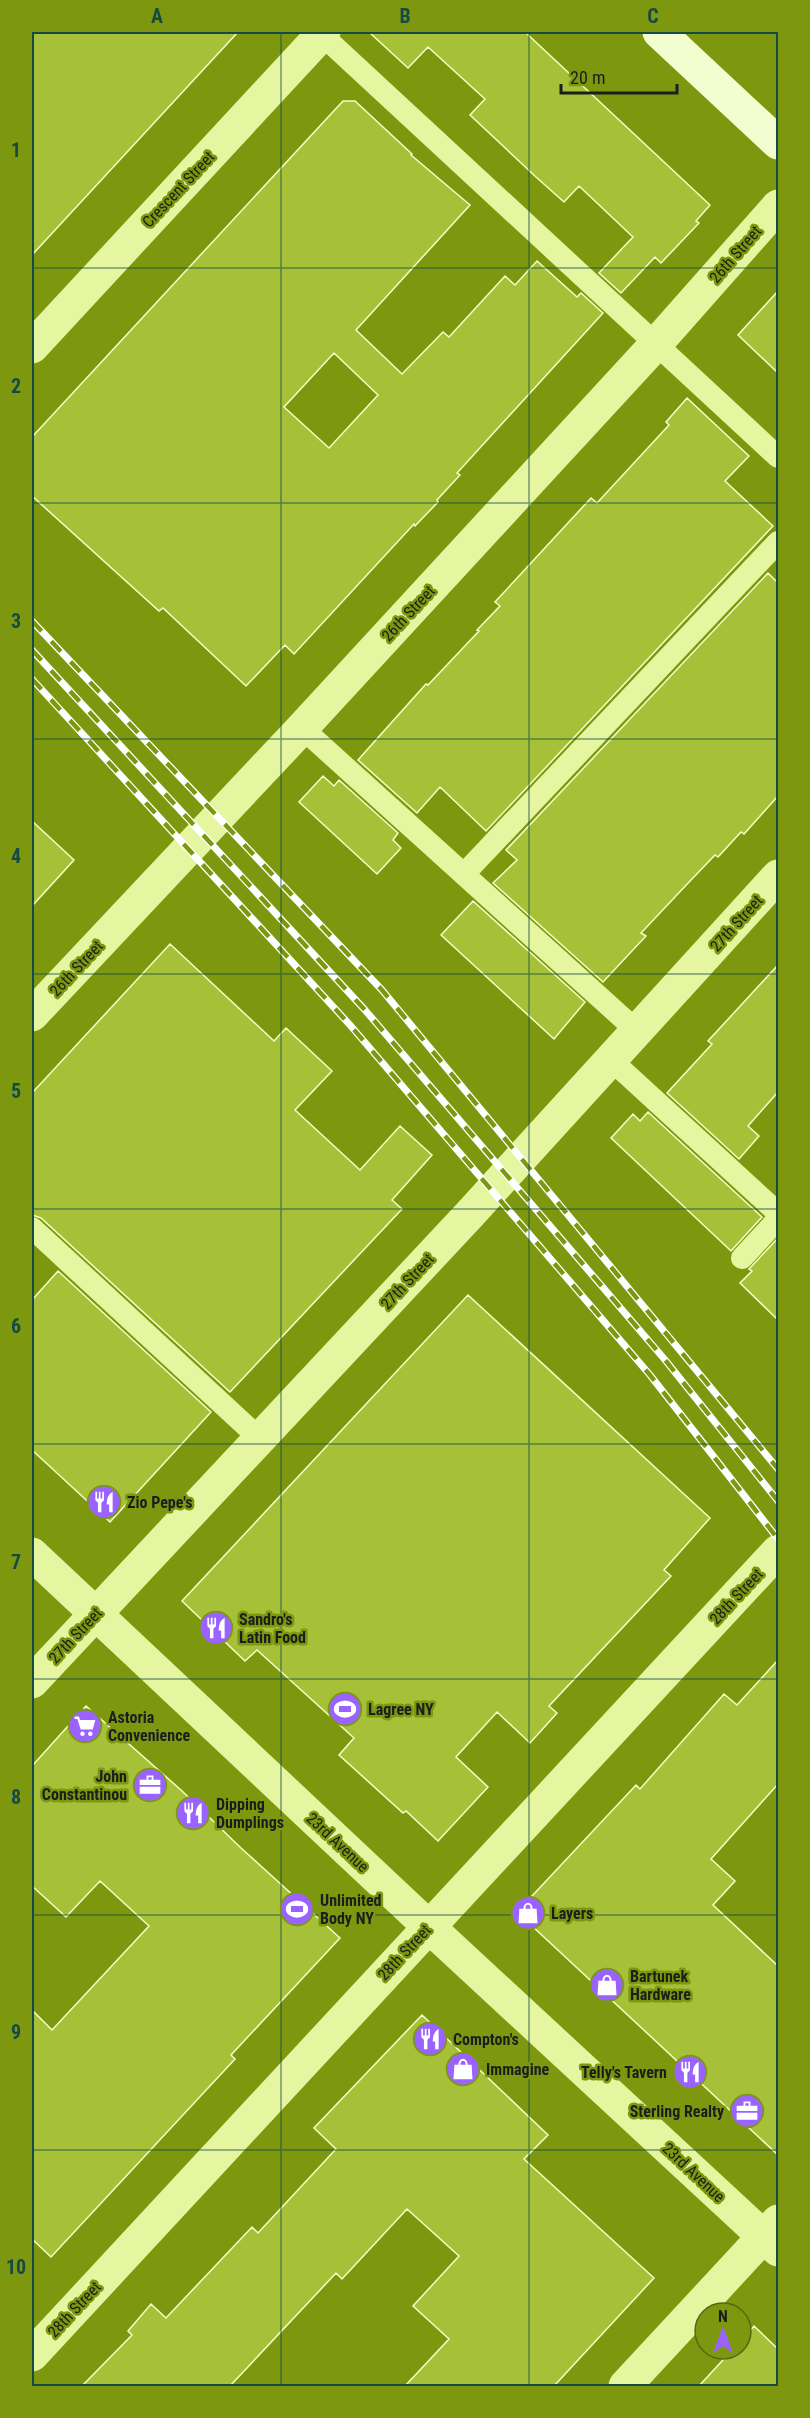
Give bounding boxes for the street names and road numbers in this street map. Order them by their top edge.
street label: Crescent Street [138,147,219,231]
street label: 26th Street [705,222,765,287]
street label: 26th Street [378,581,439,645]
street label: 27th Street [706,891,767,955]
street label: 26th Street [46,936,107,1000]
street label: 27th Street [377,1249,438,1313]
street label: 28th Street [706,1564,767,1628]
street label: 27th Street [45,1603,106,1667]
street label: 23rd Avenue [303,1809,373,1876]
street label: 28th Street [374,1920,435,1984]
street label: 23rd Avenue [659,2139,729,2206]
street label: 28th Street [44,2277,105,2341]

